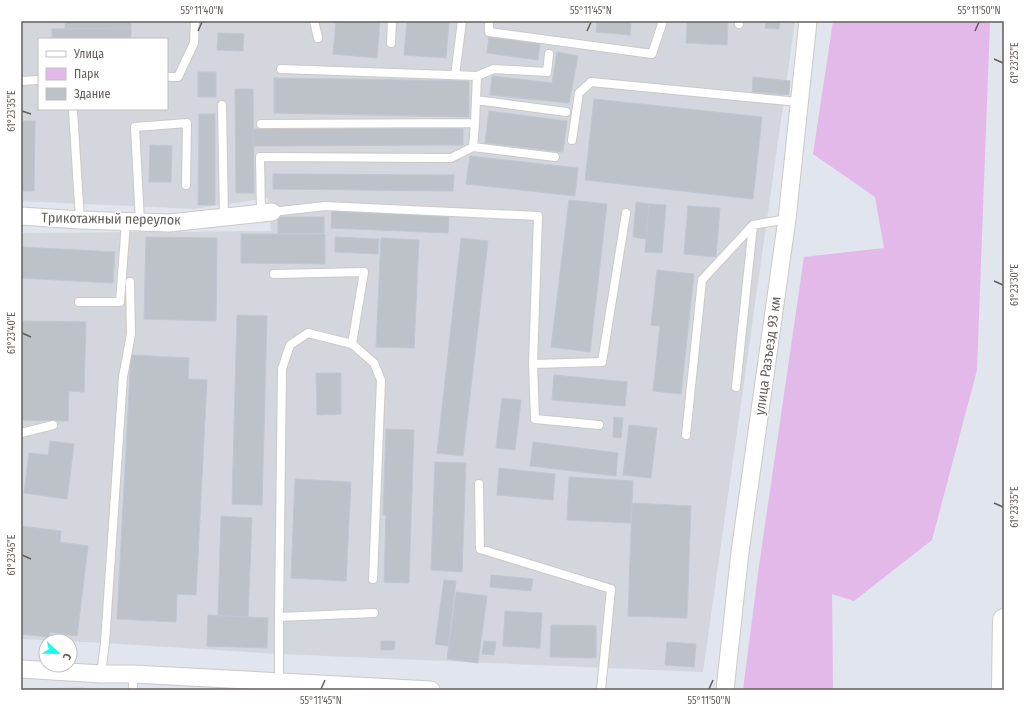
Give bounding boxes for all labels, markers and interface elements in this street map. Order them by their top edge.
text: 55°11'40"N [181,5,223,17]
text: 55°11'45"N [570,5,612,17]
text: 55°11'50"N [958,5,1000,17]
legend [38,38,168,110]
text: 61°23'25"E [1009,42,1021,84]
text: Улица [73,47,104,61]
text: Парк [74,67,100,81]
text: Здание [74,87,110,101]
text: 61°23'35"E [6,90,18,132]
street label: Трикотажный переулок [41,209,181,229]
text: 61°23'30"E [1009,264,1021,306]
street label: улица Разъезд 93 км [751,296,785,416]
text: 61°23'40"E [6,312,18,354]
text: 61°23'35"E [1009,486,1021,528]
text: 61°23'45"E [6,534,18,576]
north arrow [38,633,78,673]
text: С [60,651,74,662]
text: 55°11'45"N [300,695,342,707]
text: 55°11'50"N [688,695,730,707]

